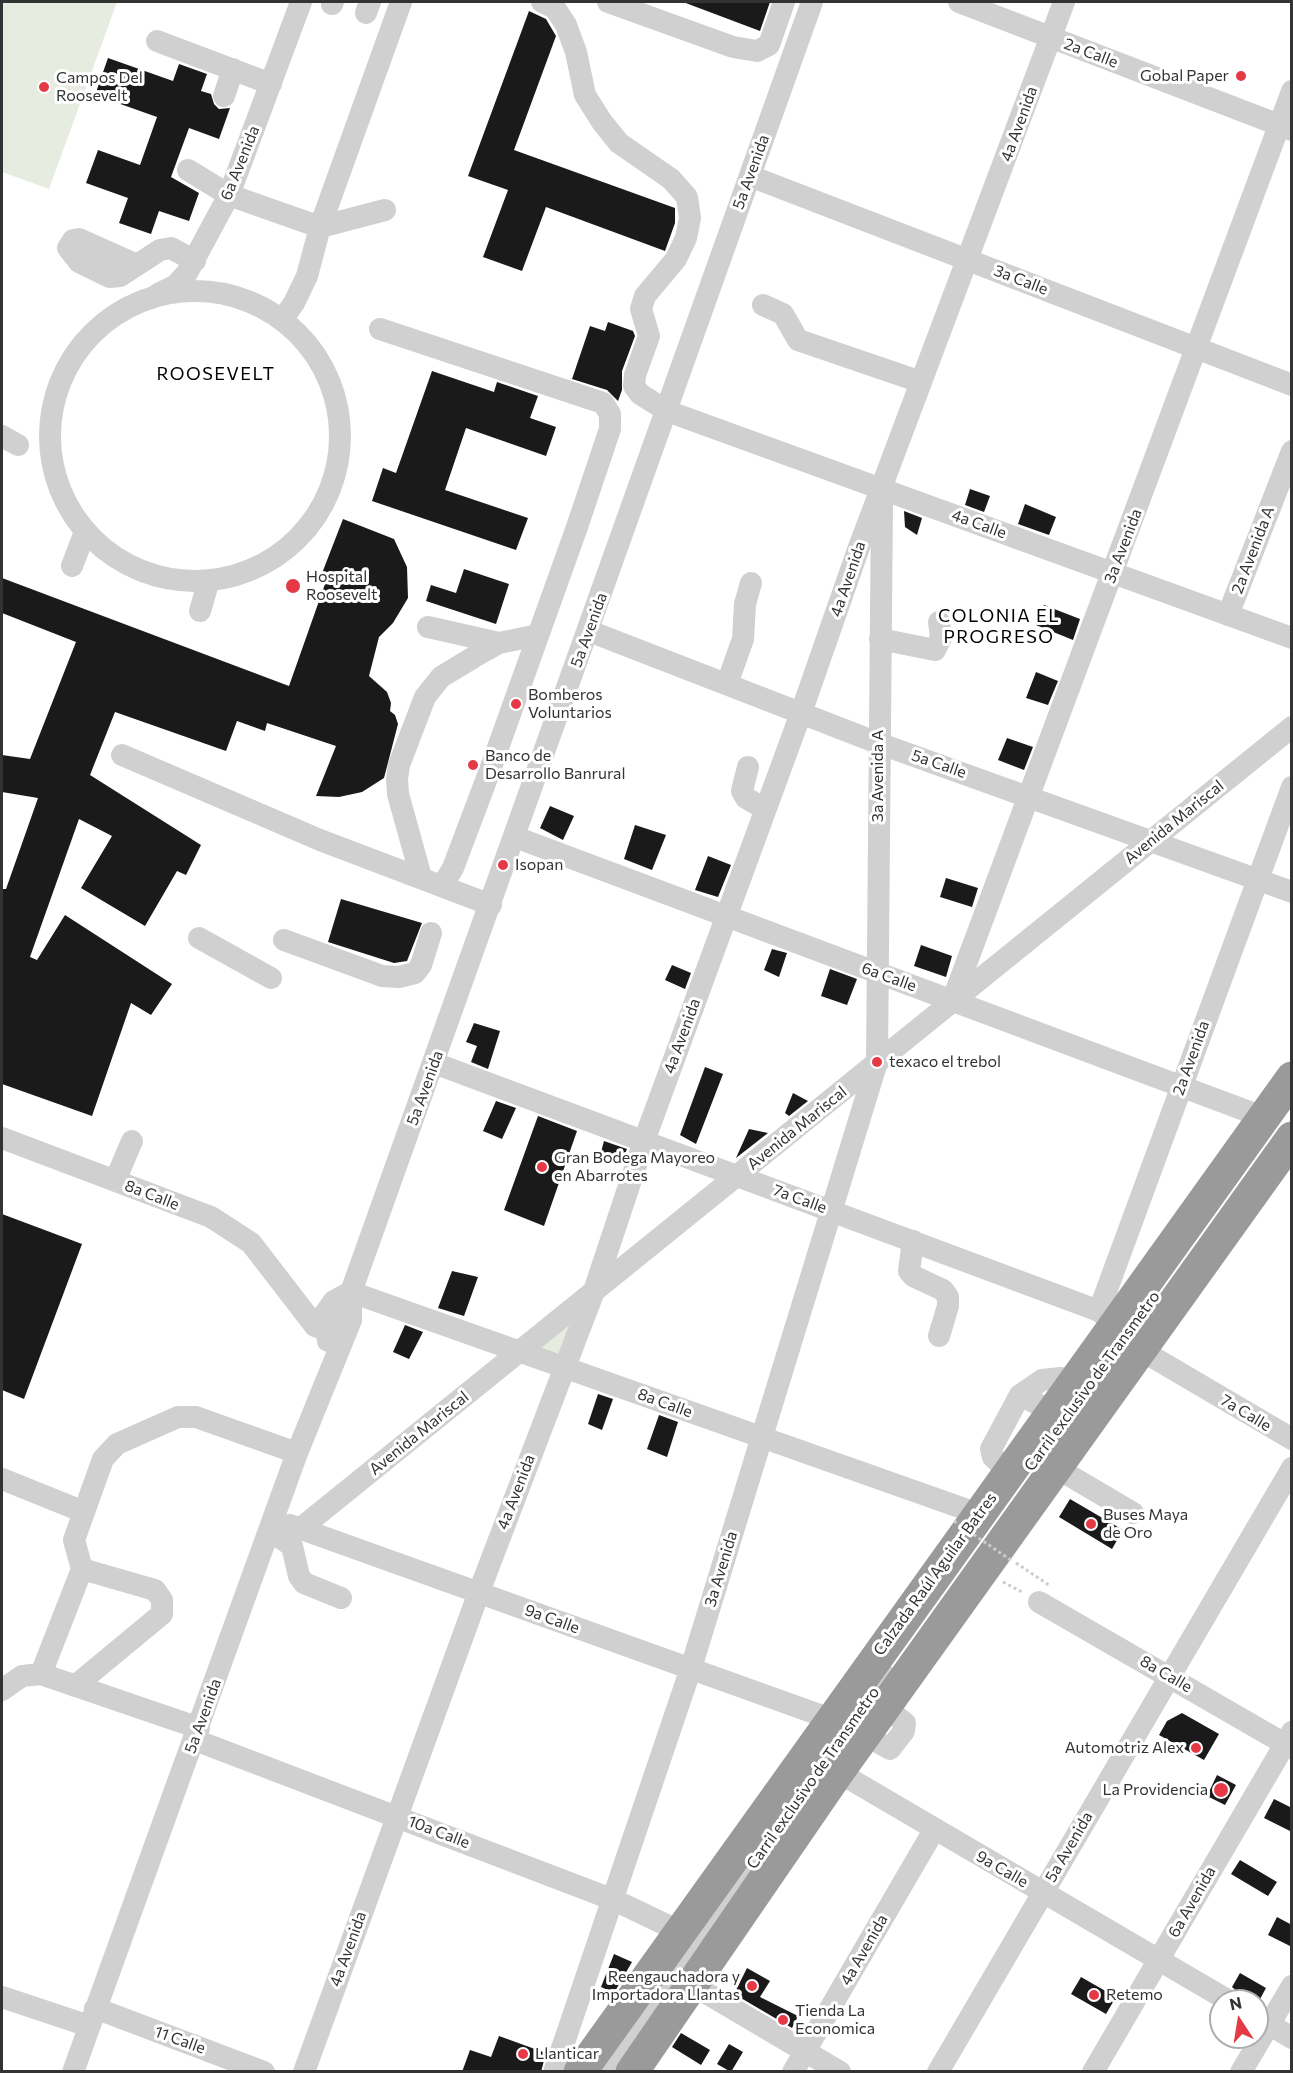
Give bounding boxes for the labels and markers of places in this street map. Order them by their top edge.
place label: Gobal Paper [1140,66,1229,86]
place label: Campos Del Roosevelt [56,68,143,106]
marker: Gobal Paper [1234,69,1248,83]
marker: Campos Del Roosevelt [37,80,51,94]
place label: Hospital Roosevelt [306,567,378,605]
marker: Hospital Roosevelt [284,577,302,595]
place label: Bomberos Voluntarios [528,685,612,723]
marker: Bomberos Voluntarios [509,697,523,711]
place label: Banco de Desarrollo Banrural [485,746,626,784]
marker: Banco de Desarrollo Banrural [466,758,480,772]
place label: Isopan [515,855,563,875]
marker: Isopan [496,858,510,872]
place label: texaco el trebol [889,1052,1001,1072]
marker: texaco el trebol [870,1055,884,1069]
place label: Gran Bodega Mayoreo en Abarrotes [554,1148,715,1186]
marker: Gran Bodega Mayoreo en Abarrotes [535,1160,549,1174]
place label: Buses Maya de Oro [1103,1505,1188,1543]
marker: Buses Maya de Oro [1084,1517,1098,1531]
place label: Automotriz Alex [1065,1738,1184,1758]
marker: Automotriz Alex [1189,1741,1203,1755]
place label: La Providencia [1102,1780,1208,1800]
marker: La Providencia [1212,1781,1230,1799]
place label: Reengauchadora y Importadora Llantas [592,1967,740,2005]
marker: Reengauchadora y Importadora Llantas [745,1979,759,1993]
place label: Retemo [1106,1985,1163,2005]
marker: Retemo [1087,1988,1101,2002]
place label: Tienda La Economica [795,2001,875,2039]
marker: Tienda La Economica [776,2013,790,2027]
place label: Llanticar [535,2044,599,2064]
marker: Llanticar [516,2047,530,2061]

